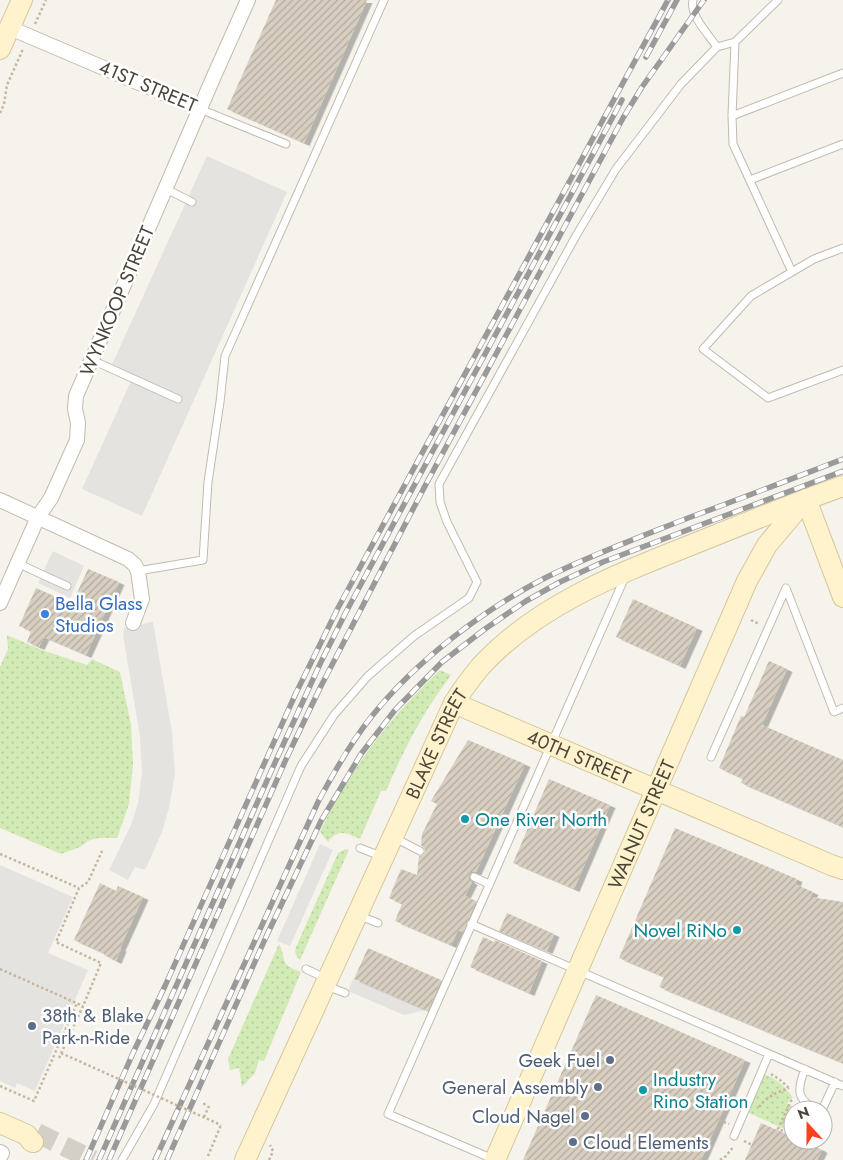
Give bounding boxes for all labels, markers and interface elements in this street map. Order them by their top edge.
street label: 41ST STREET [95,53,201,119]
street label: WYNKOOP STREET [73,222,161,380]
place label: Bella Glass Studios [55,590,143,639]
marker: Bella Glass Studios [39,608,51,620]
street label: BLAKE STREET [398,683,473,803]
street label: 40TH STREET [523,723,635,791]
street label: WALNUT STREET [601,755,681,893]
place label: One River North [475,806,607,833]
marker: One River North [459,813,471,825]
place label: Novel RiNo [634,917,727,944]
marker: Novel RiNo [731,924,743,936]
place label: 38th & Blake Park-n-Ride [42,1002,144,1051]
marker: 38th & Blake Park-n-Ride [26,1020,38,1032]
place label: Geek Fuel [518,1047,600,1074]
marker: Geek Fuel [604,1054,616,1066]
place label: Industry Rino Station [653,1066,749,1115]
place label: General Assembly [442,1074,589,1101]
marker: General Assembly [592,1081,604,1093]
marker: Industry Rino Station [637,1084,649,1096]
north arrow [783,1100,833,1150]
text: N [795,1102,812,1124]
place label: Cloud Nagel [472,1103,575,1130]
marker: Cloud Nagel [579,1110,591,1122]
place label: Cloud Elements [583,1129,709,1156]
marker: Cloud Elements [567,1136,579,1148]

